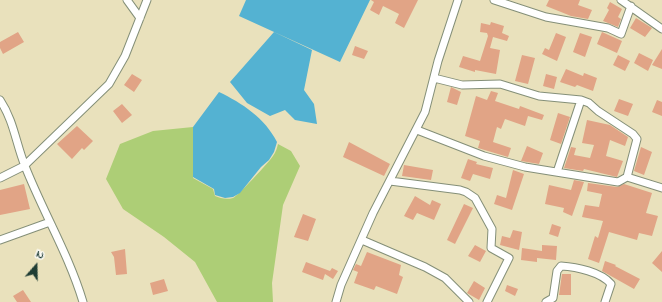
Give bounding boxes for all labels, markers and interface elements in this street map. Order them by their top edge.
north arrow [16,246,56,286]
text: N [34,246,46,264]

